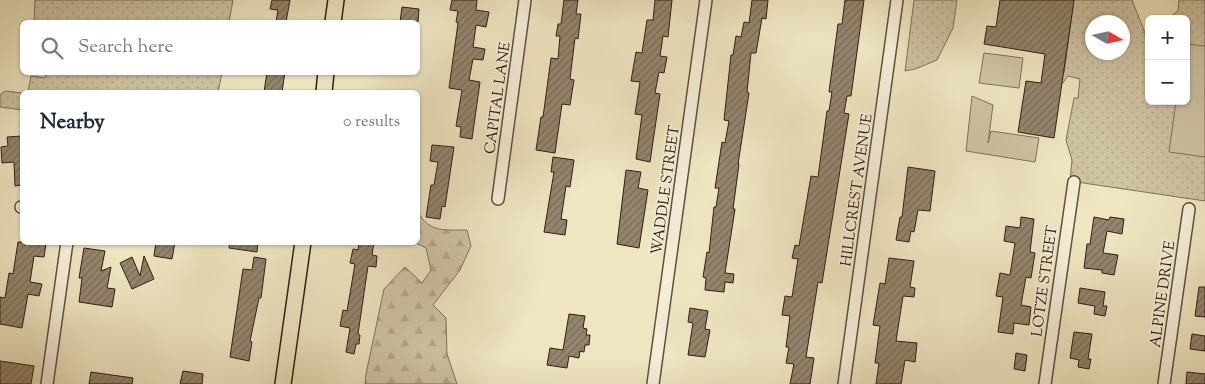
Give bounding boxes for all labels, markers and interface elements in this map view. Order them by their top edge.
north arrow [1085,15,1130,60]
map controls [1145,15,1190,105]
button: + [1145,15,1190,60]
search box [20,20,420,75]
icon: search [38,34,66,62]
text: Search here [78,34,173,61]
street label: CAPITAL LANE [480,41,517,156]
button: − [1145,60,1190,105]
text: Nearby [40,108,105,138]
text: 0 results [343,111,400,134]
street label: HILLCREST AVENUE [836,113,879,268]
street label: WADDLE STREET [647,124,686,256]
street label: LOTZE STREET [1027,224,1064,338]
street label: ALPINE DRIVE [1146,239,1181,349]

